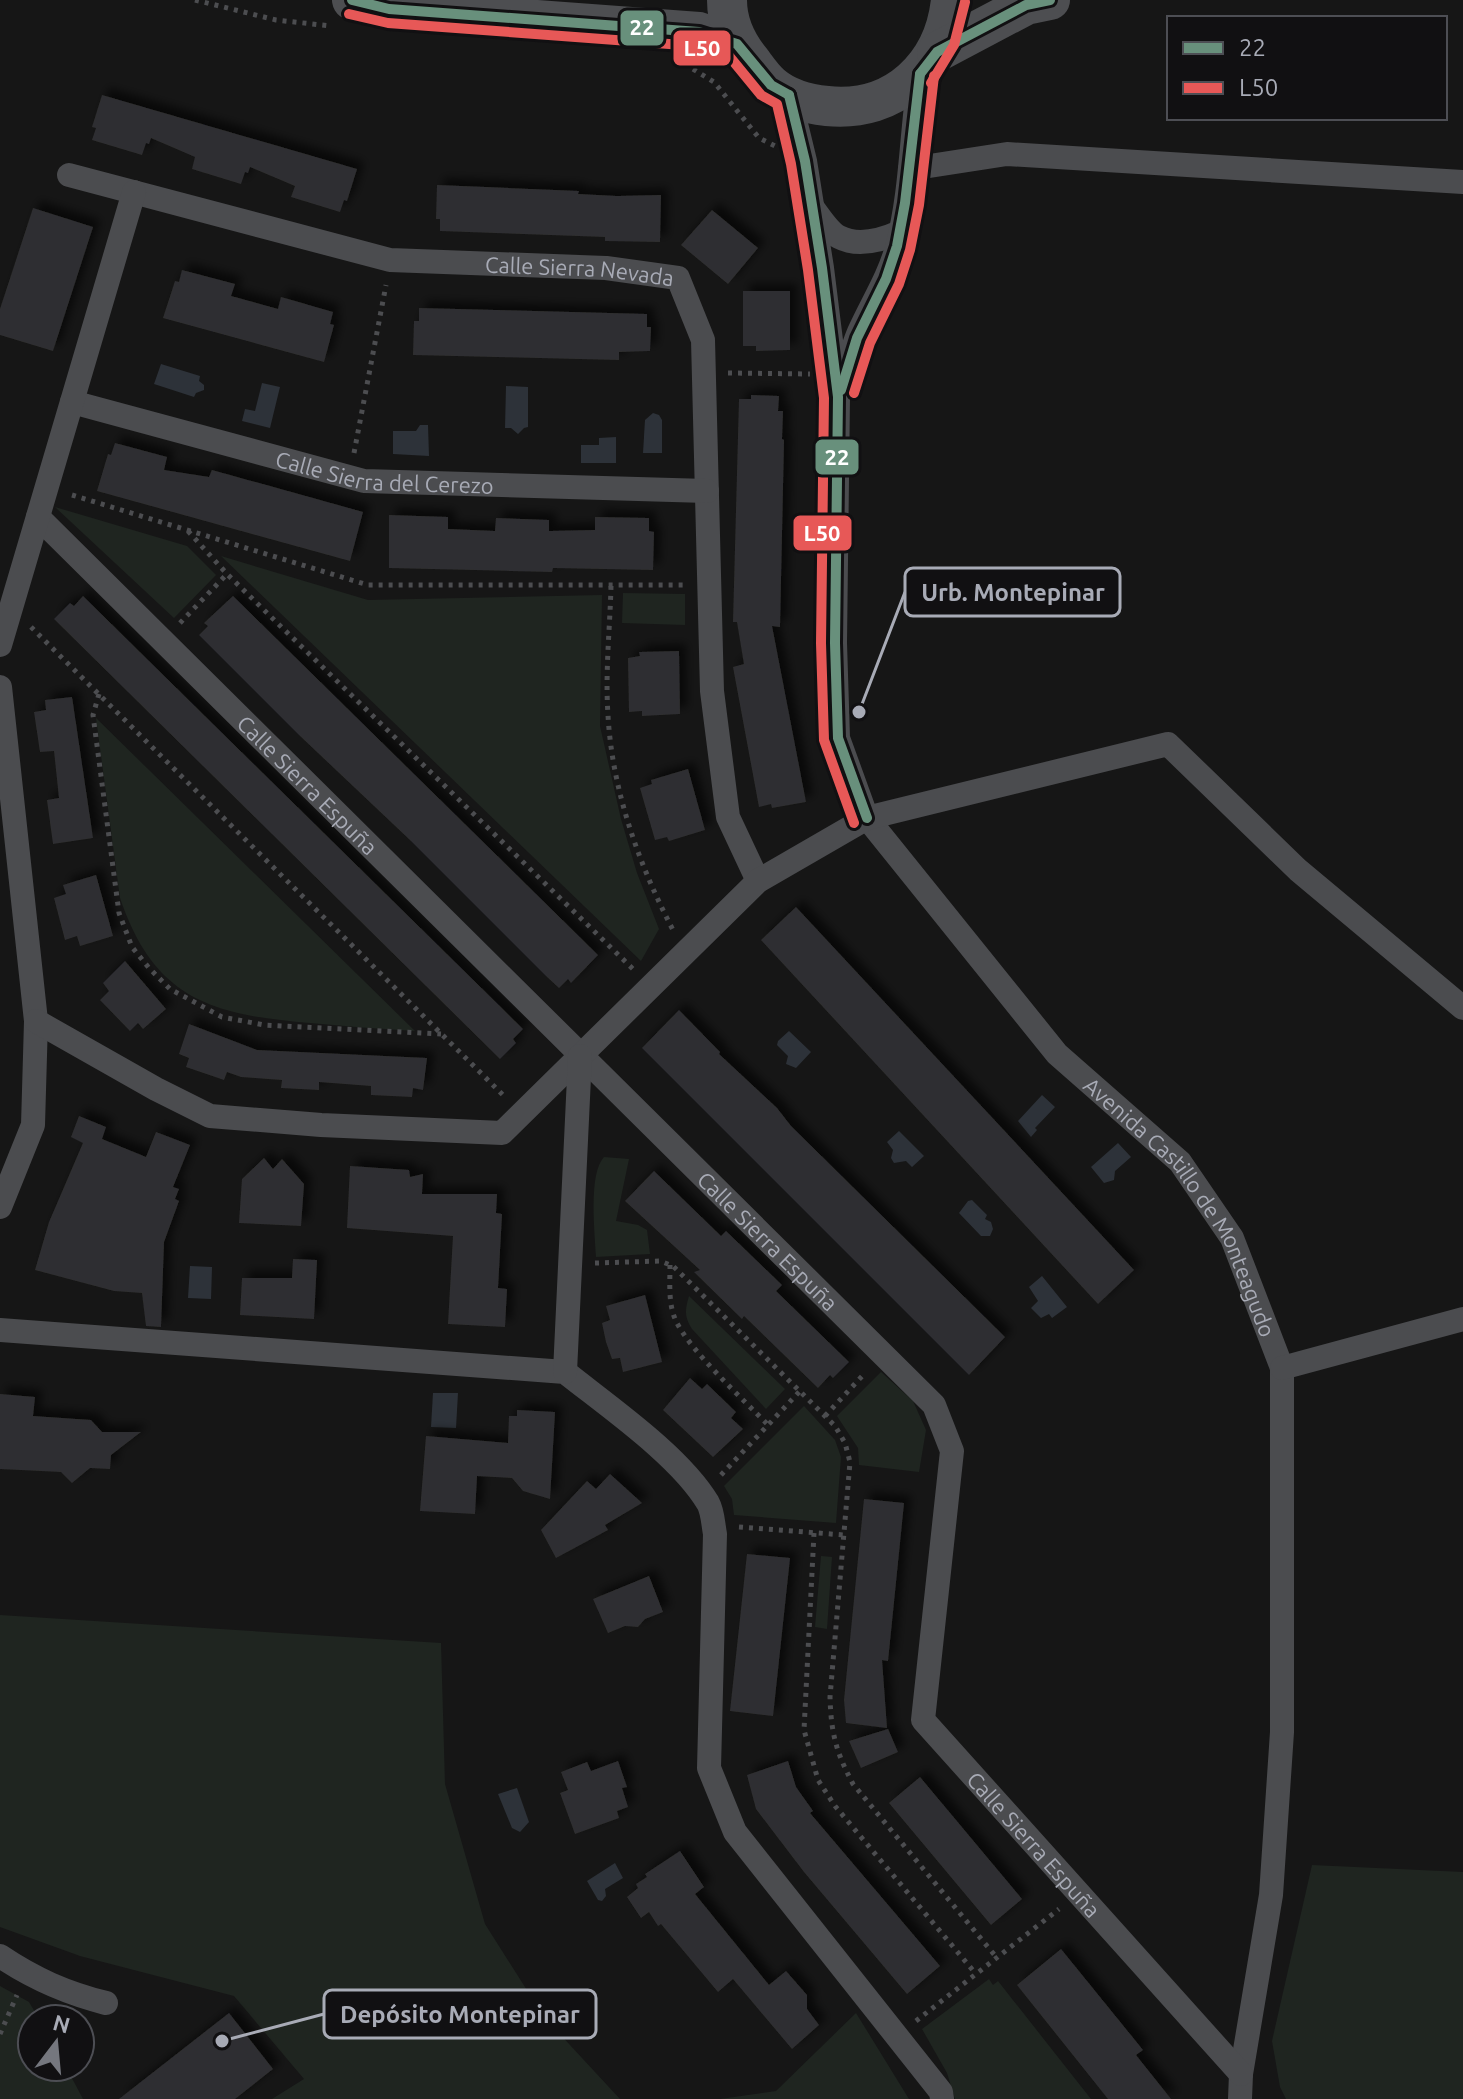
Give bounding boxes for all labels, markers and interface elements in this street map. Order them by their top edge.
line badge: 22 [619,9,665,47]
text: 22 [630,14,654,39]
legend [1167,16,1447,120]
line badge: L50 [672,29,732,67]
text: 22 [1239,34,1266,61]
text: L50 [684,35,720,60]
text: L50 [1239,74,1278,101]
street label: Calle Sierra Nevada [485,251,676,290]
line badge: 22 [814,438,860,476]
text: 22 [825,444,849,469]
street label: Calle Sierra del Cerezo [273,445,494,497]
line badge: L50 [792,514,853,552]
text: L50 [804,520,840,545]
callout: Urb. Montepinar [905,568,1120,616]
text: Urb. Montepinar [921,579,1105,606]
street label: Calle Sierra Espuña [233,710,383,859]
street label: Avenida Castillo de Monteagudo [1079,1072,1281,1340]
street label: Calle Sierra Espuña [693,1166,843,1315]
street label: Calle Sierra Espuña [963,1766,1106,1922]
callout: Depósito Montepinar [324,1990,596,2038]
text: Depósito Montepinar [340,2001,580,2028]
north arrow [16,2003,96,2083]
text: N [50,2009,73,2038]

